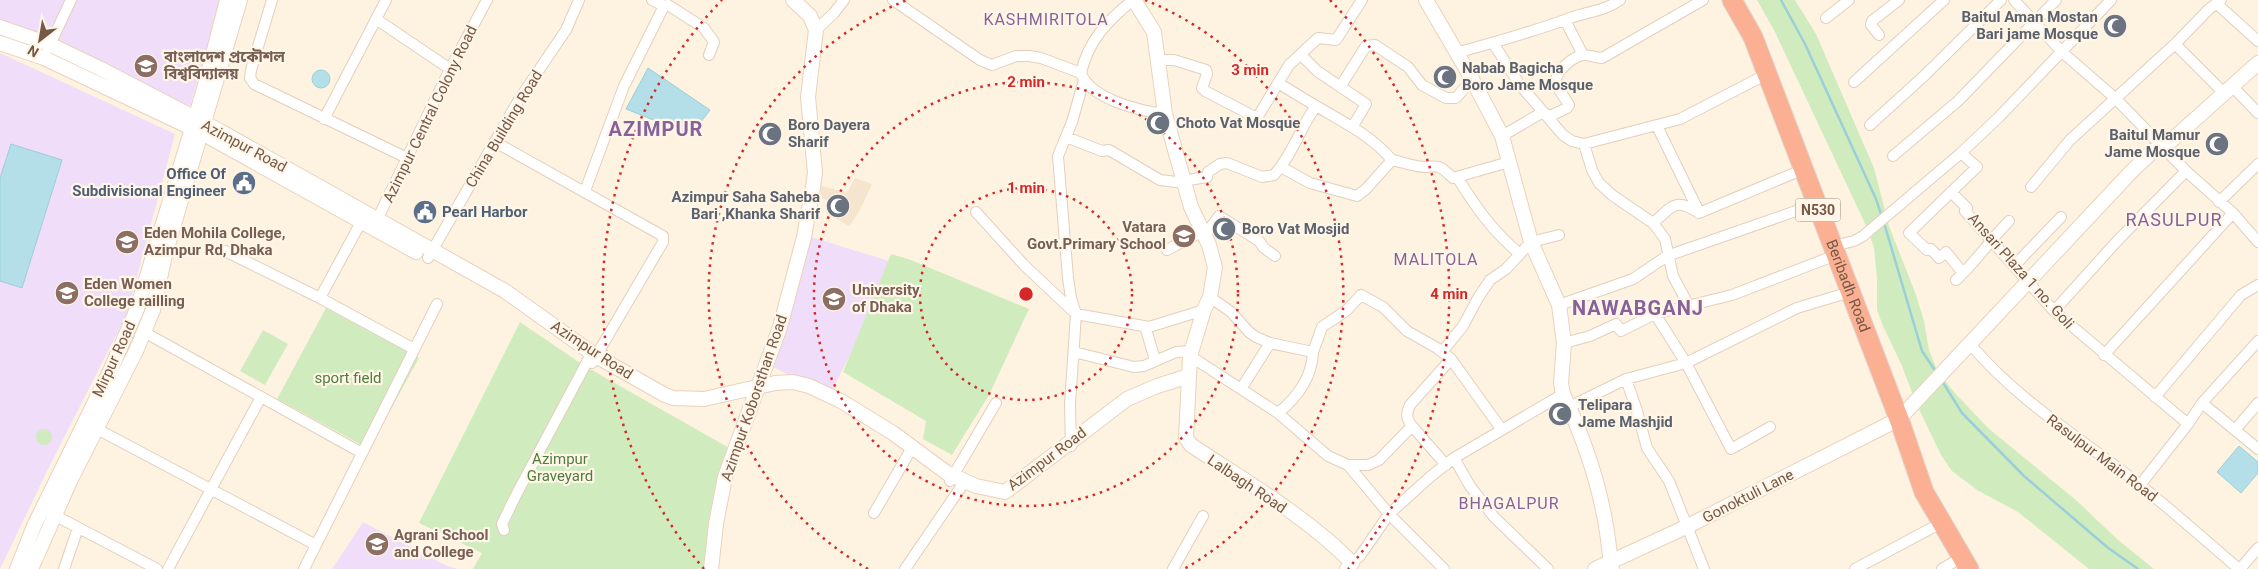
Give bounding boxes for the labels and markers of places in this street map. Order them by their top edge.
place label: Baitul Aman Mostan Bari jame Mosque [1961,8,2098,43]
mosque icon: Baitul Aman Mostan Bari jame Mosque [2102,13,2128,39]
place label: বাংলাদেশ প্রকৌশল বিশ্ববিদ্যালয় [163,48,285,83]
school or university icon: বাংলাদেশ প্রকৌশল বিশ্ববিদ্যালয় [133,53,159,79]
place label: Nabab Bagicha Boro Jame Mosque [1462,59,1593,94]
mosque icon: Nabab Bagicha Boro Jame Mosque [1432,64,1458,90]
mosque icon: Choto Vat Mosque [1145,110,1171,136]
place label: Choto Vat Mosque [1176,114,1300,132]
place label: Boro Dayera Sharif [788,116,870,151]
mosque icon: Boro Dayera Sharif [757,121,783,147]
place label: Baitul Mamur Jame Mosque [2105,126,2201,161]
mosque icon: Baitul Mamur Jame Mosque [2204,131,2230,157]
place label: Office Of Subdivisional Engineer [72,165,227,200]
public building icon: Office Of Subdivisional Engineer [231,170,257,196]
place label: Azimpur Saha Saheba Bari ,Khanka Sharif [672,188,821,223]
mosque icon: Azimpur Saha Saheba Bari ,Khanka Sharif [825,193,851,219]
public building icon: Pearl Harbor [412,199,438,225]
place label: Pearl Harbor [442,203,528,221]
mosque icon: Boro Vat Mosjid [1211,216,1237,242]
place label: Vatara Govt.Primary School [1027,218,1166,253]
place label: Boro Vat Mosjid [1242,220,1349,238]
school or university icon: Vatara Govt.Primary School [1171,223,1197,249]
place label: Eden Mohila College, Azimpur Rd, Dhaka [144,224,285,259]
school or university icon: Eden Mohila College, Azimpur Rd, Dhaka [114,229,140,255]
place label: Eden Women College railling [84,275,185,310]
school or university icon: Eden Women College railling [54,280,80,306]
place label: University of Dhaka [852,281,920,316]
centre of rings [1017,285,1035,303]
school or university icon: University of Dhaka [821,286,847,312]
place label: Telipara Jame Mashjid [1578,396,1673,431]
mosque icon: Telipara Jame Mashjid [1547,401,1573,427]
place label: Agrani School and College [394,526,488,561]
school or university icon: Agrani School and College [364,531,390,557]

